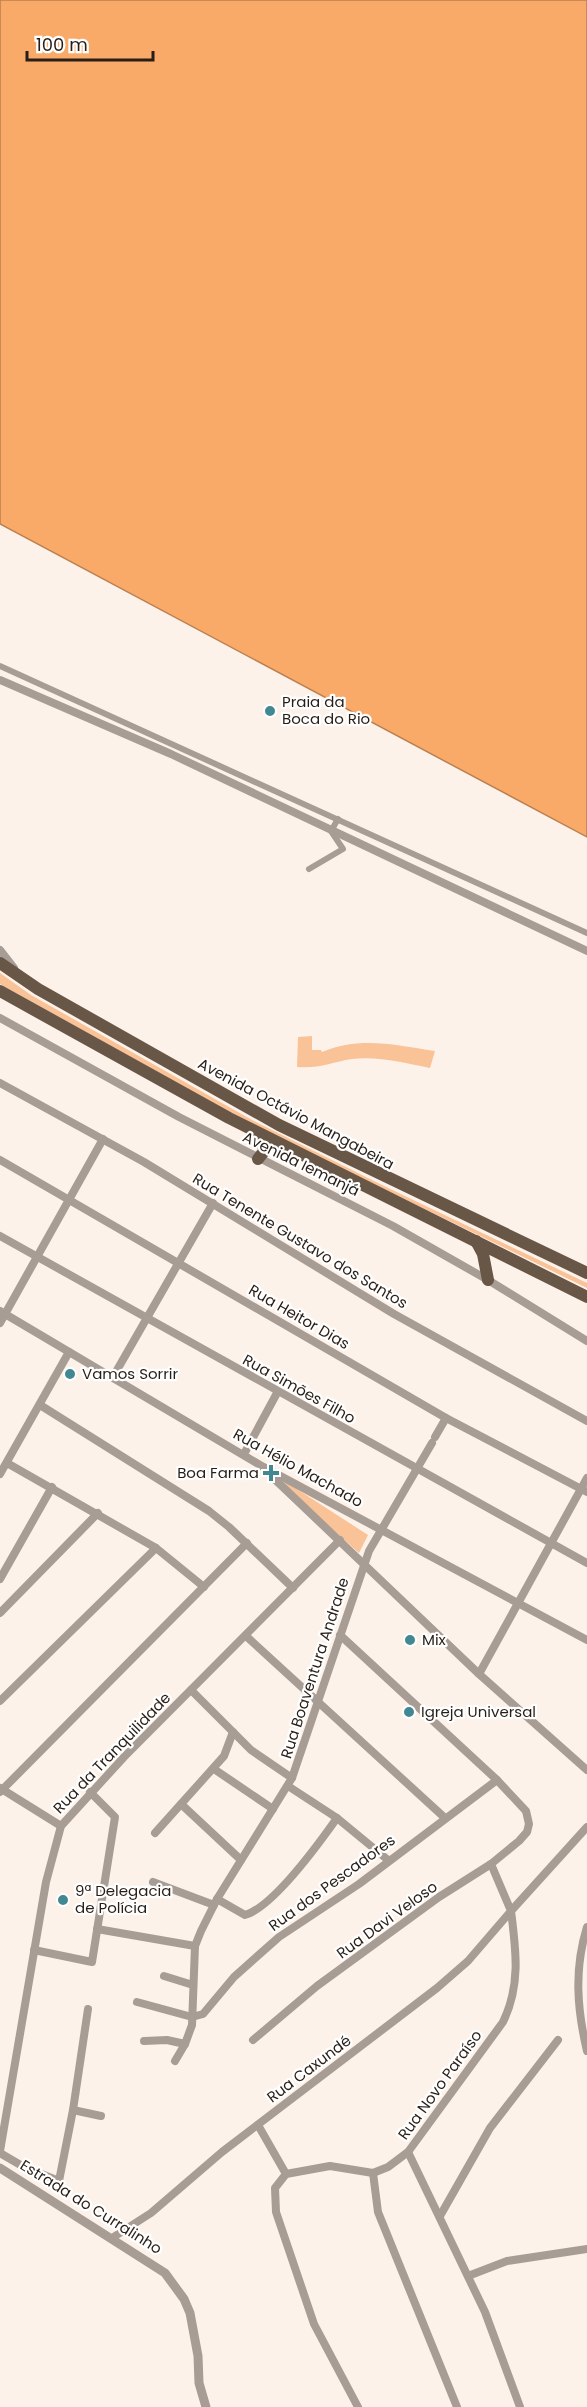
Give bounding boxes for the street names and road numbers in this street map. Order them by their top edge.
street label: Avenida Octávio Mangabeira [194,1053,398,1174]
street label: Avenida Iemanjá [239,1126,363,1201]
street label: Rua Tenente Gustavo dos Santos [189,1168,412,1313]
street label: Rua Heitor Dias [245,1279,354,1354]
street label: Rua Simões Filho [239,1349,359,1428]
street label: Rua Hélio Machado [230,1423,367,1512]
street label: Rua Boaventura Andrade [275,1575,354,1761]
street label: Rua da Tranquilidade [48,1687,175,1818]
street label: Rua dos Pescadores [264,1829,399,1936]
street label: Rua Davi Veloso [332,1876,441,1963]
street label: Rua Novo Paraíso [393,2026,487,2144]
street label: Rua Caxundé [262,2030,355,2107]
street label: Estrada do Curralinho [16,2154,166,2259]

